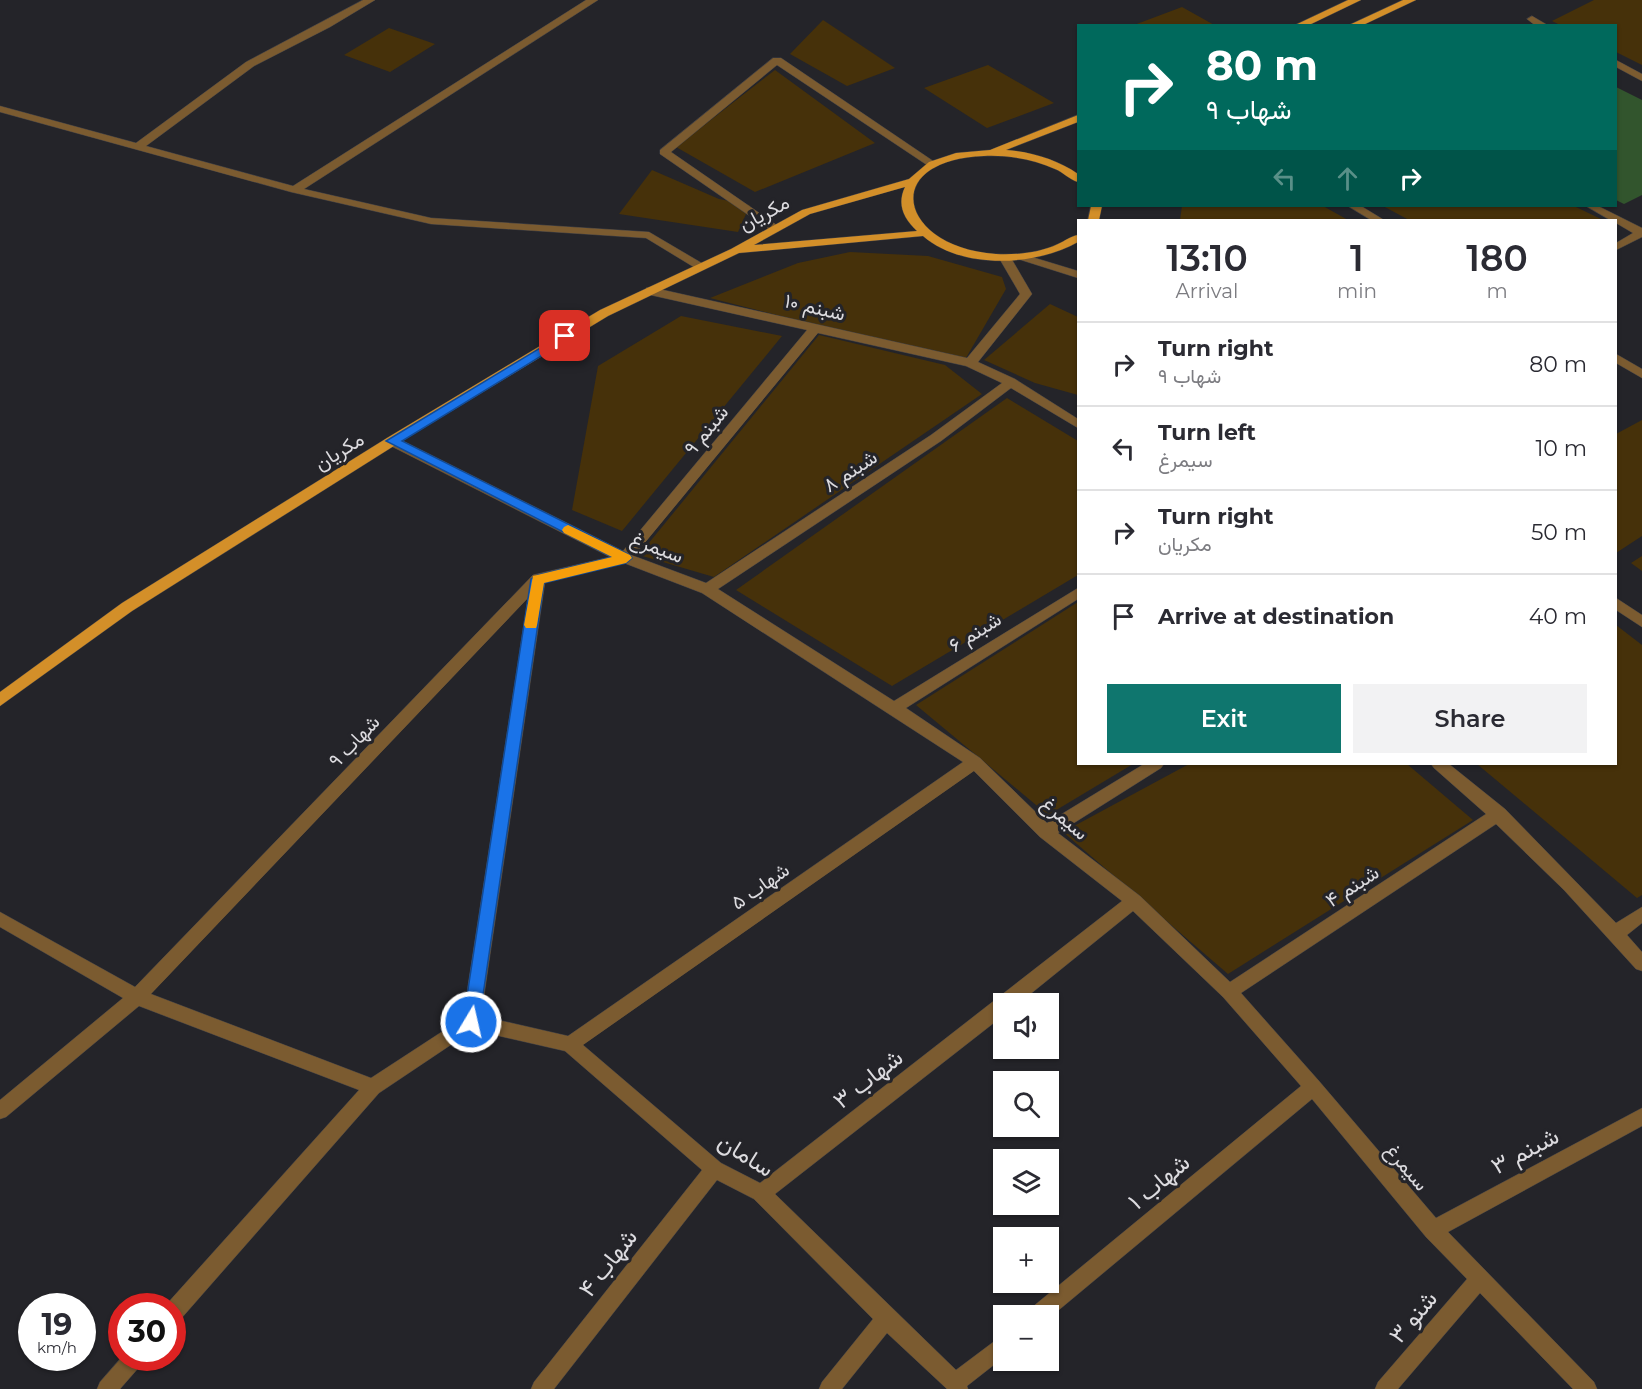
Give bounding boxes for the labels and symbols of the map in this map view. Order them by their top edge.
street label: مکریان [735,190,794,237]
street label: شبنم ۱۰ [782,288,848,327]
pin [539,310,590,361]
street label: شبنم ۹ [679,400,734,460]
street label: مکریان [310,427,369,476]
street label: شبنم ۸ [819,445,882,498]
street label: سیمرغ [626,526,687,570]
street label: شبنم ۶ [944,607,1006,658]
street label: شهاب ۹ [323,710,385,773]
street label: سیمرغ [1035,791,1093,846]
street label: شهاب ۵ [726,857,794,915]
street label: شبنم ۴ [1321,860,1384,913]
position arrow [439,990,503,1054]
street label: شهاب ۳ [827,1042,909,1116]
street label: شبنم ۳ [1486,1121,1565,1182]
street label: سامان [713,1126,780,1183]
street label: سیمرغ [1379,1138,1434,1197]
street label: شهاب ۱ [1122,1148,1196,1216]
street label: شهاب ۴ [572,1223,644,1303]
street label: شنو ۳ [1382,1284,1444,1350]
speed limit sign: 30 [108,1293,186,1371]

